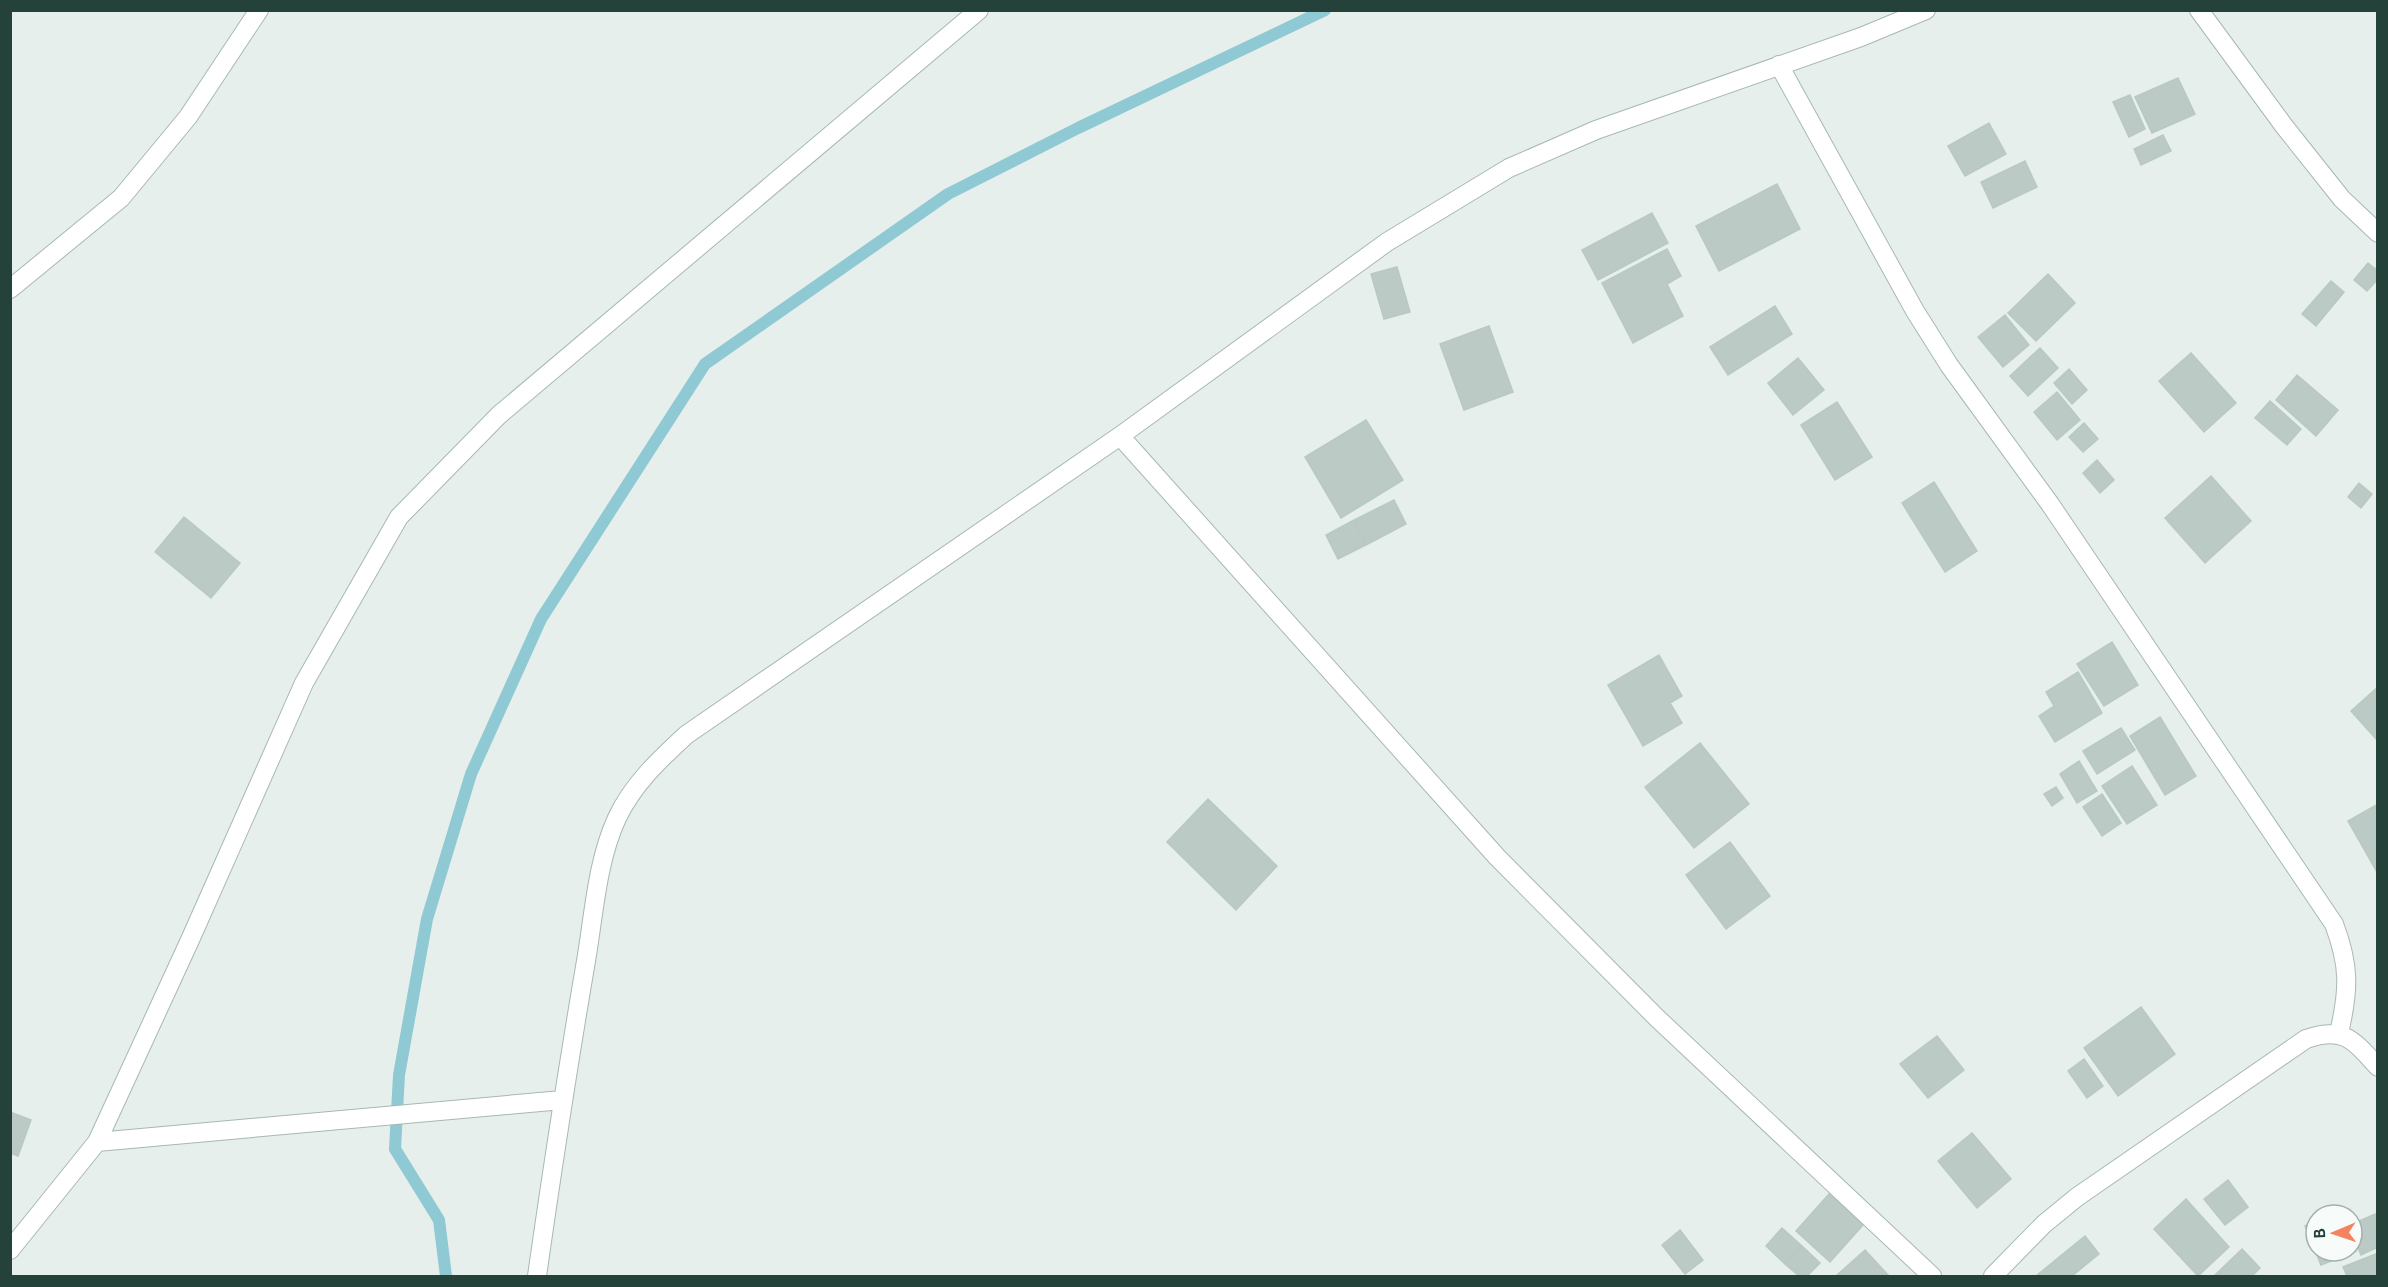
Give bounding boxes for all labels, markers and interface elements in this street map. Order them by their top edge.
north arrow [2304,1203,2364,1263]
text: B [2310,1228,2329,1239]

